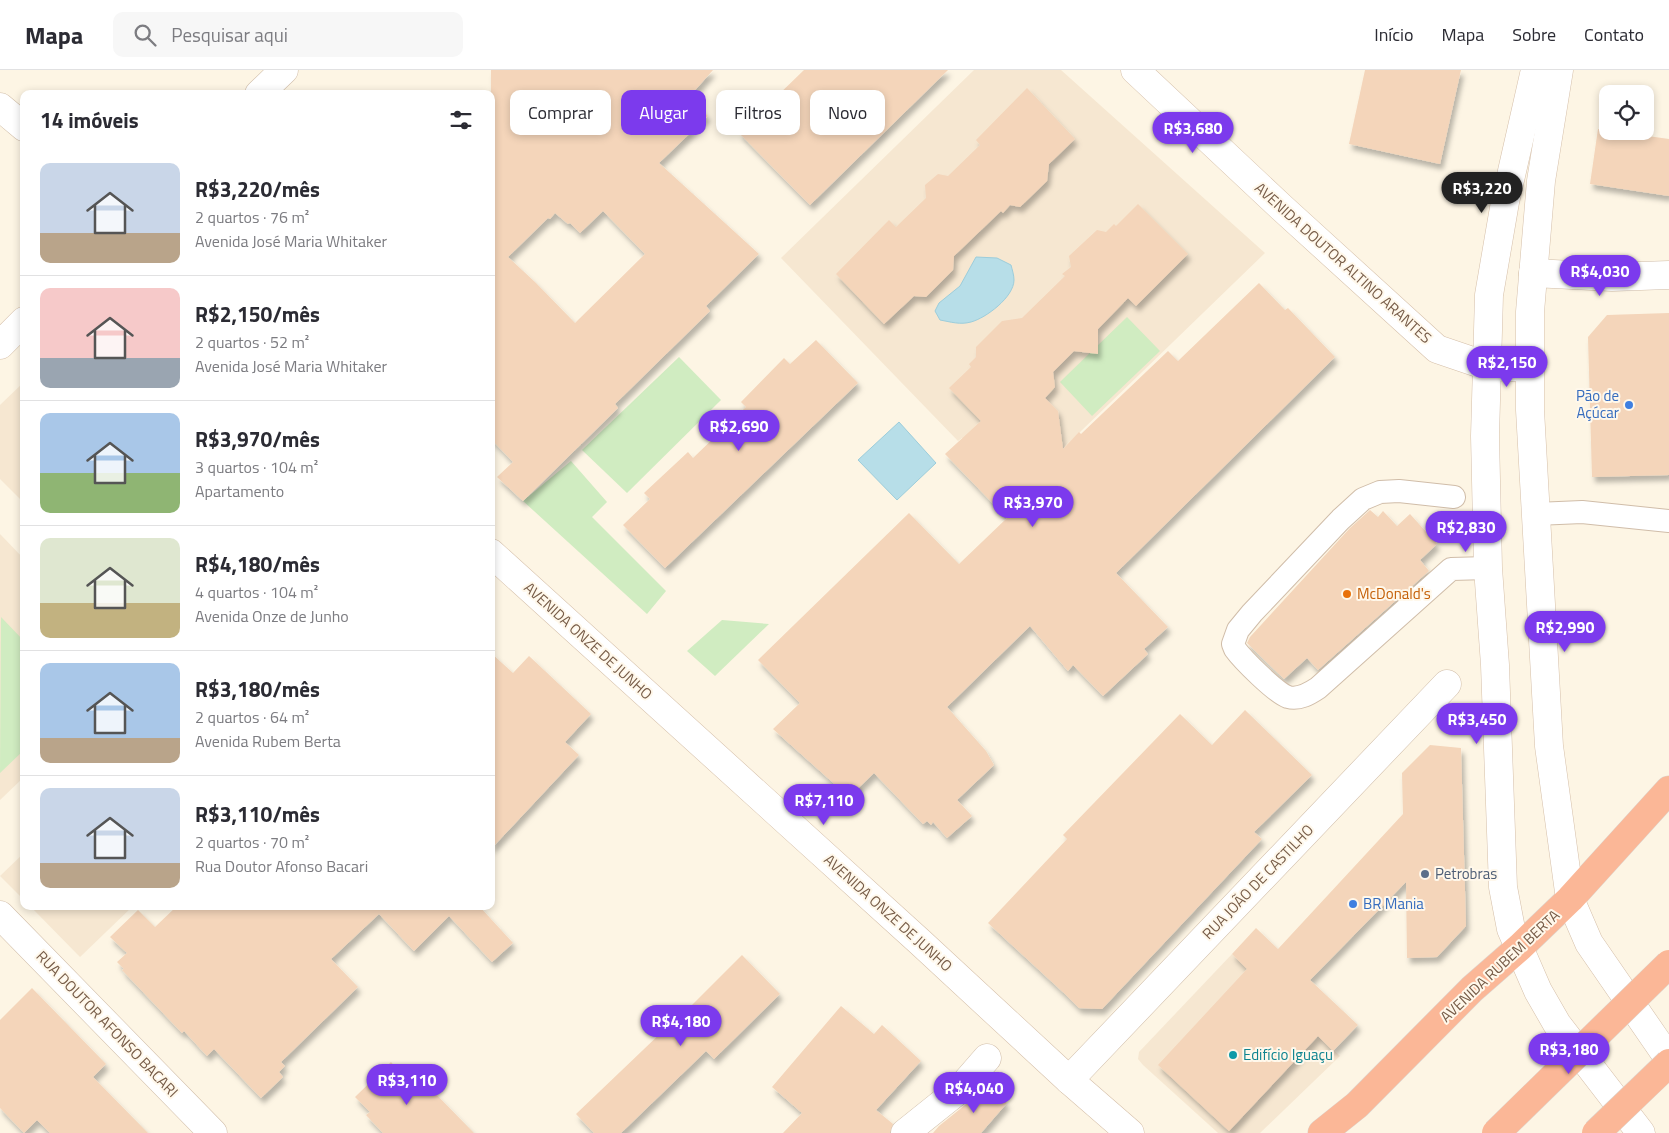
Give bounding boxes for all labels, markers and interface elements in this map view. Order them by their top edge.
search box [113,12,463,57]
text: Mapa [25,17,83,53]
text: Pesquisar aqui [171,20,288,49]
icon: search [131,21,159,49]
text: Início [1374,21,1414,48]
text: Mapa [1442,21,1484,48]
text: Sobre [1512,21,1556,48]
text: Contato [1584,21,1644,48]
map controls [1599,85,1654,140]
button: locate [1599,85,1654,140]
chip: Comprar [510,90,611,135]
chip: Alugar [621,90,706,135]
chip: Filtros [716,90,800,135]
chip: Novo [810,90,885,135]
text: 14 imóveis [40,104,139,136]
icon: filters [447,106,475,134]
pin: R$3,680 [1147,112,1239,154]
text: R$3,680 [1164,116,1222,140]
pin: R$3,220 [1436,172,1528,214]
text: R$3,220/mês [195,173,320,205]
text: R$3,220 [1453,176,1511,200]
street label: AVENIDA DOUTOR ALTINO ARANTES [1250,177,1437,349]
icon: home [80,183,140,243]
text: 2 quartos · 76 m² [195,205,309,229]
text: Avenida José Maria Whitaker [195,229,387,253]
pin: R$4,030 [1554,254,1646,297]
text: R$4,030 [1571,259,1629,283]
text: R$2,150/mês [195,298,320,330]
icon: home [80,308,140,368]
text: 2 quartos · 52 m² [195,330,309,354]
pin: R$2,150 [1461,346,1553,388]
text: R$2,150 [1478,350,1536,374]
text: Avenida José Maria Whitaker [195,354,387,378]
place label: Pão de Açúcar [1576,384,1619,424]
marker: Pão de Açúcar [1623,399,1635,411]
pin: R$2,690 [693,410,785,452]
text: R$2,690 [710,414,768,438]
text: R$3,970/mês [195,423,320,455]
icon: home [80,433,140,493]
text: 3 quartos · 104 m² [195,455,318,479]
text: Apartamento [195,479,284,503]
pin: R$3,970 [987,486,1079,528]
text: R$3,970 [1004,490,1062,514]
pin: R$2,830 [1420,510,1512,553]
text: R$2,830 [1437,515,1495,539]
text: R$4,180/mês [195,548,320,580]
icon: home [80,558,140,618]
street label: AVENIDA ONZE DE JUNHO [519,576,658,705]
text: 4 quartos · 104 m² [195,580,318,604]
place label: McDonald's [1357,582,1431,605]
marker: McDonald's [1341,588,1353,600]
text: Avenida Onze de Junho [195,604,349,628]
pin: R$2,990 [1519,610,1611,653]
text: R$2,990 [1536,615,1594,639]
text: R$3,180/mês [195,673,320,705]
icon: home [80,683,140,743]
pin: R$3,450 [1431,702,1523,745]
text: 2 quartos · 64 m² [195,705,309,729]
text: R$3,450 [1448,707,1506,731]
text: Avenida Rubem Berta [195,729,341,753]
pin: R$7,110 [778,784,870,826]
text: R$7,110 [795,788,853,812]
text: R$3,110/mês [195,798,320,830]
icon: home [80,808,140,868]
street label: RUA JOÃO DE CASTILHO [1196,819,1319,944]
text: 2 quartos · 70 m² [195,830,309,854]
street label: AVENIDA ONZE DE JUNHO [819,848,958,977]
text: Rua Doutor Afonso Bacari [195,854,368,878]
place label: Petrobras [1435,862,1497,885]
marker: Petrobras [1419,868,1431,880]
place label: BR Mania [1363,892,1424,915]
marker: BR Mania [1347,898,1359,910]
street label: AVENIDA RUBEM BERTA [1435,904,1565,1027]
street label: RUA DOUTOR AFONSO BACARI [31,945,184,1102]
pin: R$4,180 [635,1004,727,1047]
text: R$4,180 [652,1009,710,1033]
pin: R$3,180 [1523,1032,1615,1075]
text: R$3,180 [1540,1037,1598,1061]
place label: Edifício Iguaçu [1243,1043,1333,1066]
marker: Edifício Iguaçu [1227,1049,1239,1061]
pin: R$3,110 [361,1064,453,1106]
text: R$3,110 [378,1068,436,1092]
pin: R$4,040 [928,1072,1020,1114]
text: R$4,040 [945,1076,1003,1100]

